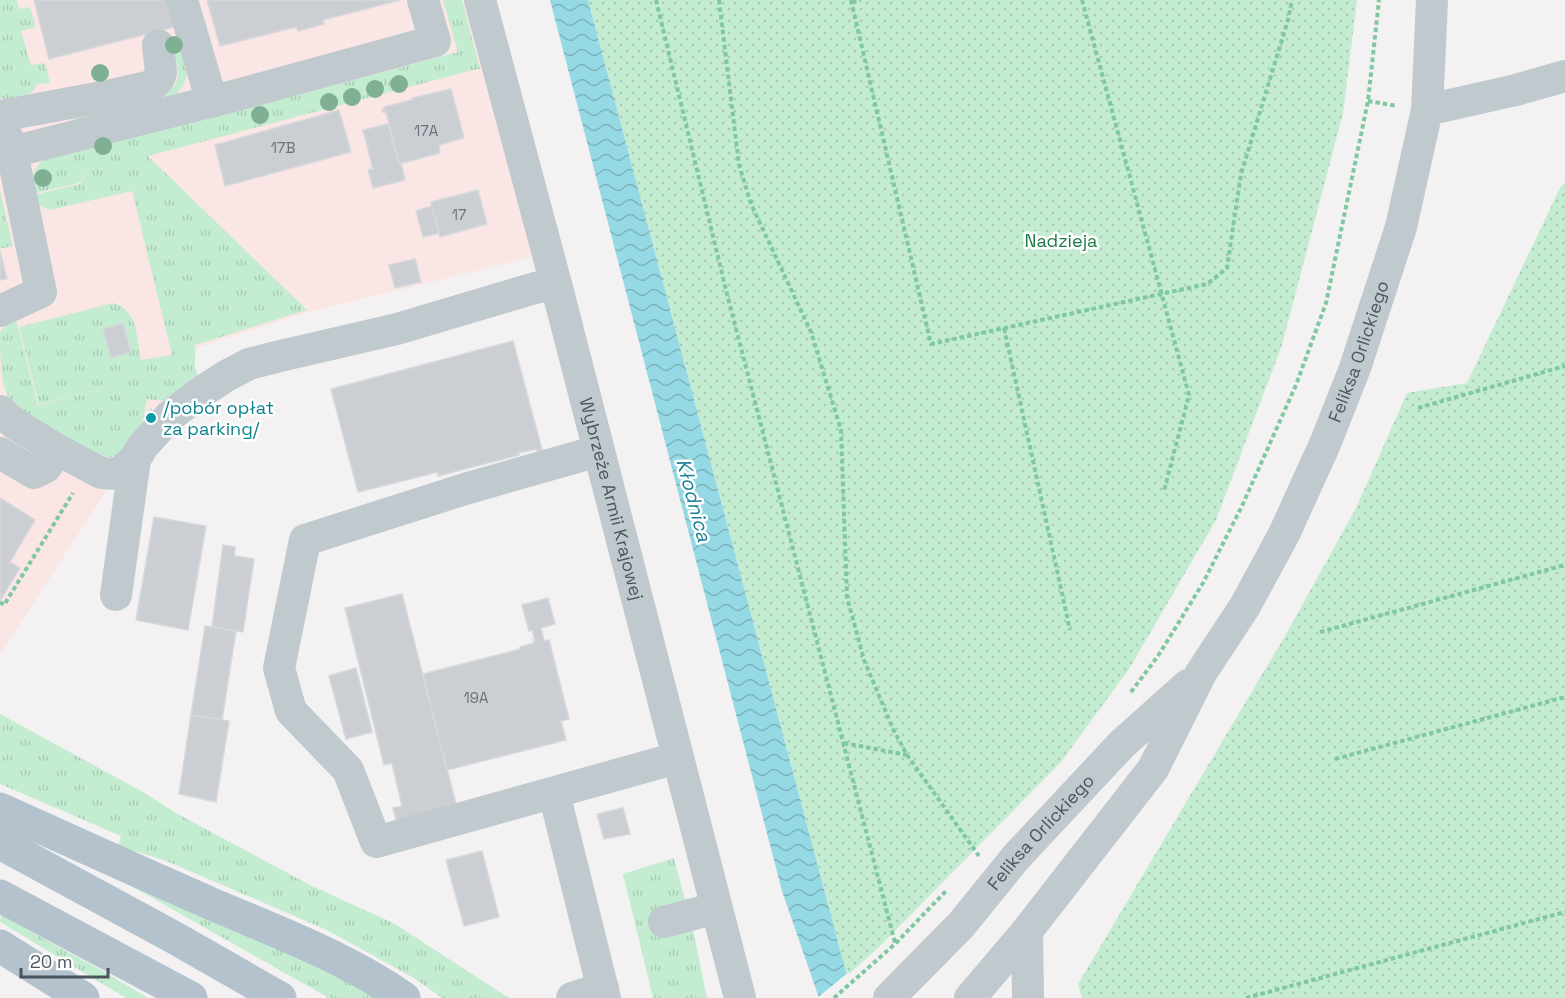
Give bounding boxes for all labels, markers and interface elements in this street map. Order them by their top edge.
house number: 17A [414,121,439,140]
house number: 17B [271,138,295,157]
house number: 17 [452,205,466,224]
park label: Nadzieja [1025,229,1097,252]
street label: Feliksa Orlickiego [1323,277,1394,426]
street label: Wybrzeże Armii Krajowej [575,395,649,603]
place label: /pobór opłat za parking/ [163,396,274,440]
marker: /pobór opłat za parking/ [144,411,158,425]
water label: Kłodnica [670,455,718,545]
house number: 19A [464,688,489,707]
street label: Feliksa Orlickiego [982,769,1099,895]
scale bar [21,941,108,979]
text: 20 m [30,950,73,973]

